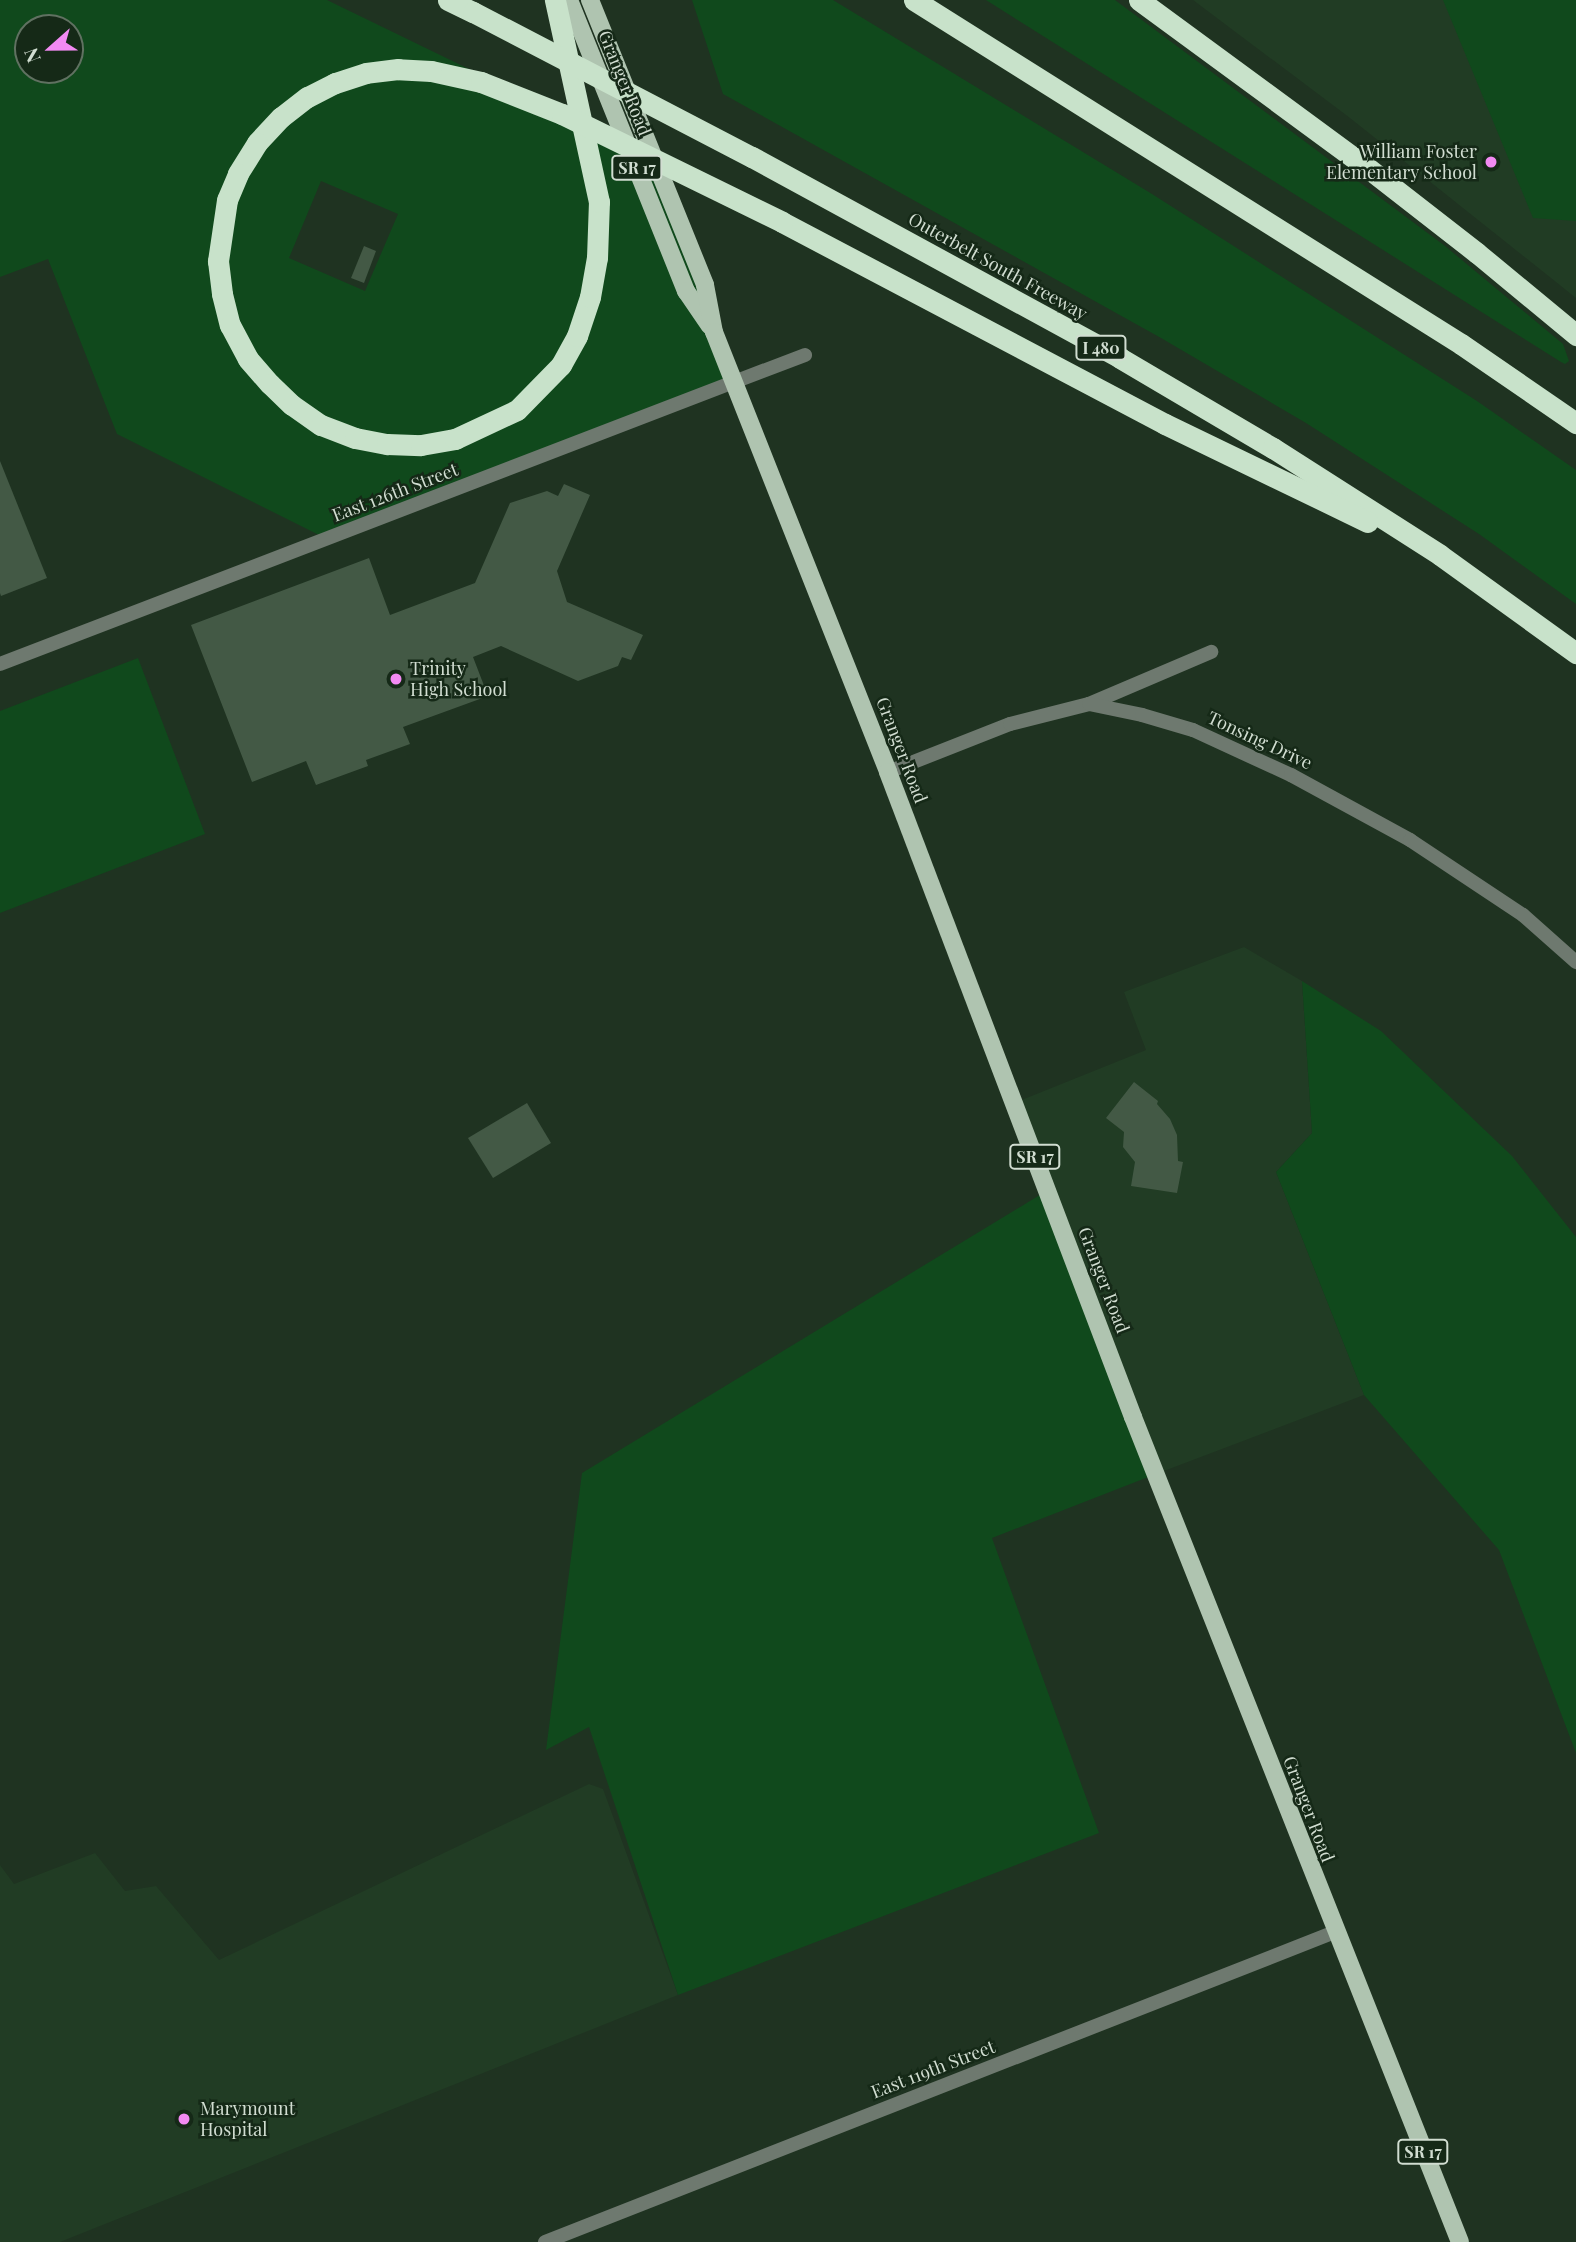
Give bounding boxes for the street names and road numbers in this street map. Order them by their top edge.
street label: Granger Road [594,27,656,139]
road number: SR 17 [611,156,663,180]
street label: Outerbelt South Freeway [905,208,1091,324]
road number: I 480 [1075,336,1127,360]
street label: East 126th Street [329,458,461,526]
street label: Granger Road [872,694,932,806]
street label: Tonsing Drive [1204,706,1316,774]
road number: SR 17 [1009,1144,1061,1170]
street label: Granger Road [1074,1224,1134,1336]
street label: Granger Road [1279,1753,1339,1865]
street label: East 119th Street [868,2035,998,2103]
road number: SR 17 [1397,2140,1449,2164]

